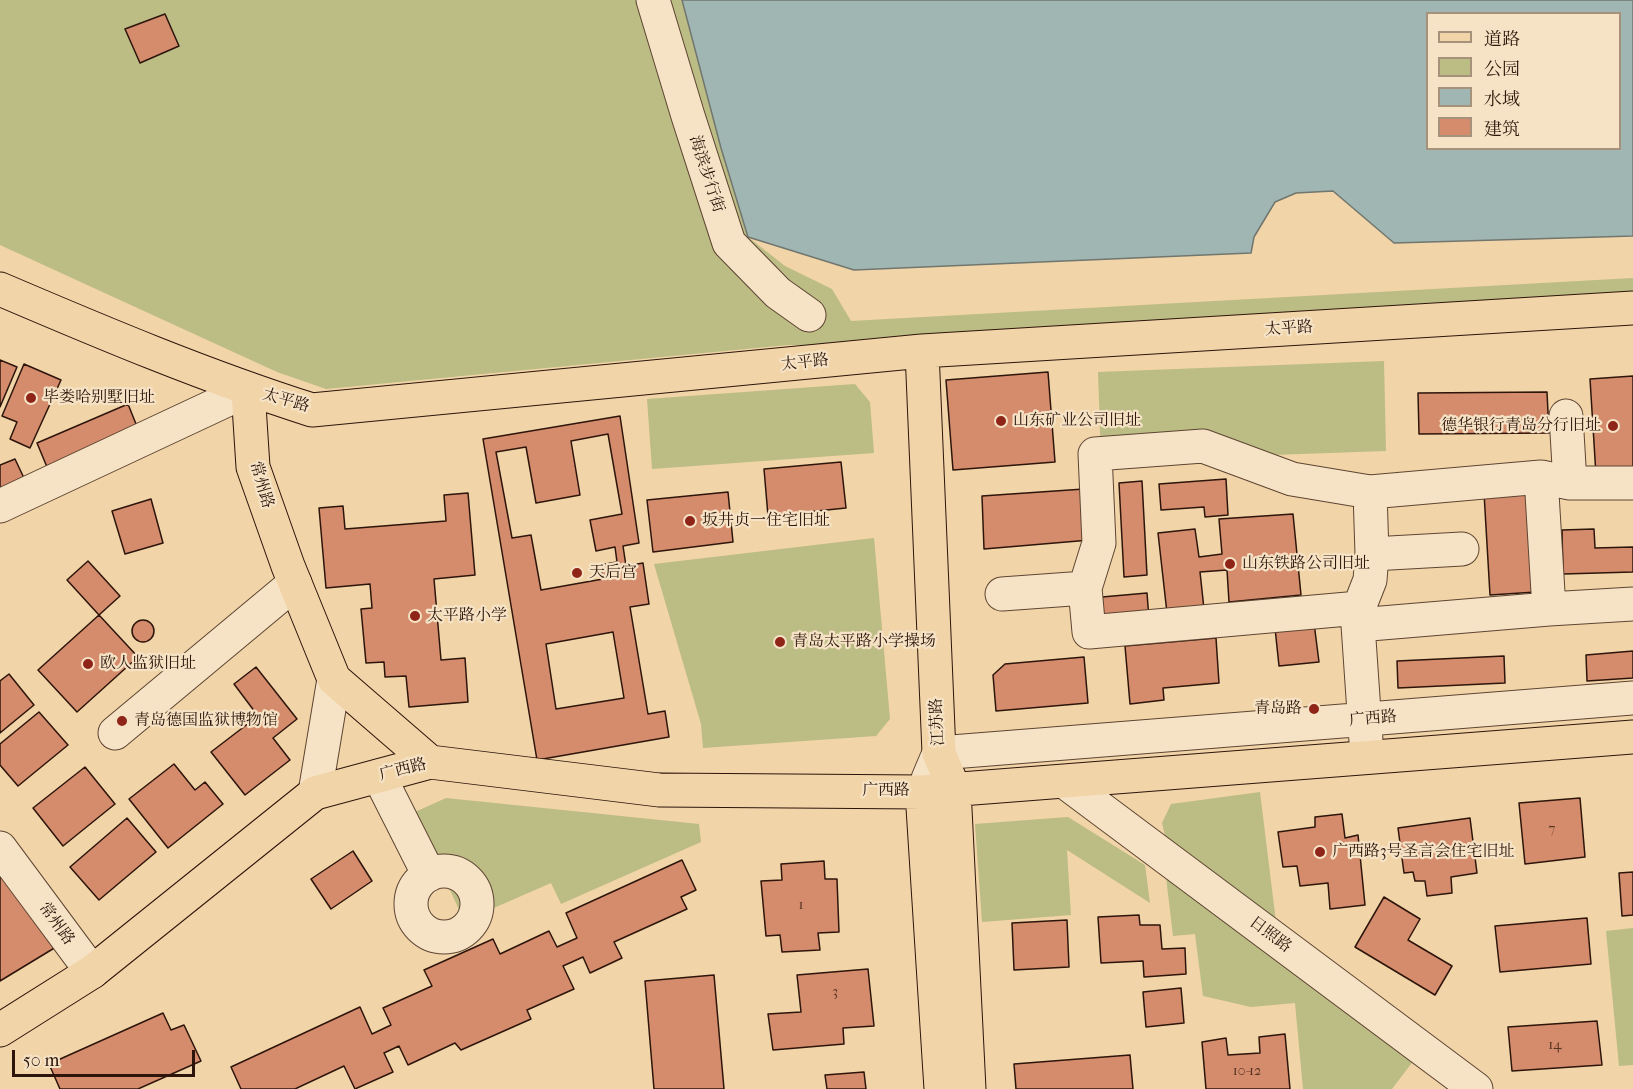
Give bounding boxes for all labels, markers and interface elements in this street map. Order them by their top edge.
legend [1426,12,1621,150]
text: 道路 [1484,29,1520,50]
text: 公园 [1484,59,1520,80]
text: 水域 [1484,89,1520,110]
text: 建筑 [1484,119,1520,140]
street label: 海滨步行街 [685,133,727,215]
street label: 太平路 [1264,318,1314,340]
street label: 太平路 [780,351,830,375]
street label: 太平路 [260,385,312,417]
place label: 毕娄哈别墅旧址 [43,388,155,408]
marker: 毕娄哈别墅旧址 [24,391,38,405]
place label: 山东矿业公司旧址 [1013,411,1141,431]
marker: 山东矿业公司旧址 [994,414,1008,428]
place label: 德华银行青岛分行旧址 [1441,416,1601,436]
marker: 德华银行青岛分行旧址 [1606,419,1620,433]
street label: 常州路 [245,459,277,511]
place label: 坂井贞一住宅旧址 [702,511,830,531]
marker: 坂井贞一住宅旧址 [683,514,697,528]
place label: 山东铁路公司旧址 [1242,554,1370,574]
marker: 山东铁路公司旧址 [1223,557,1237,571]
place label: 天后宫 [589,563,637,583]
marker: 天后宫 [570,566,584,580]
place label: 太平路小学 [427,606,507,626]
marker: 太平路小学 [408,609,422,623]
place label: 青岛太平路小学操场 [792,632,936,652]
marker: 青岛太平路小学操场 [773,635,787,649]
place label: 欧人监狱旧址 [100,654,196,674]
marker: 欧人监狱旧址 [81,657,95,671]
street label: 江苏路 [927,698,949,746]
place label: 青岛路 [1254,699,1302,719]
marker: 青岛路 [1307,702,1321,716]
street label: 广西路 [1348,707,1398,731]
place label: 青岛德国监狱博物馆 [134,711,278,731]
marker: 青岛德国监狱博物馆 [115,714,129,728]
street label: 广西路 [377,755,429,785]
street label: 广西路 [862,781,910,801]
house number: 7 [1549,822,1555,838]
place label: 广西路3号圣言会住宅旧址 [1332,842,1515,862]
marker: 广西路3号圣言会住宅旧址 [1313,845,1327,859]
house number: 1 [799,898,803,914]
street label: 常州路 [34,899,78,949]
street label: 日照路 [1245,913,1295,957]
house number: 3 [832,985,838,1001]
scale bar [15,1038,198,1076]
house number: 14 [1548,1038,1562,1054]
text: 50 m [23,1050,59,1071]
house number: 10-12 [1233,1064,1261,1080]

